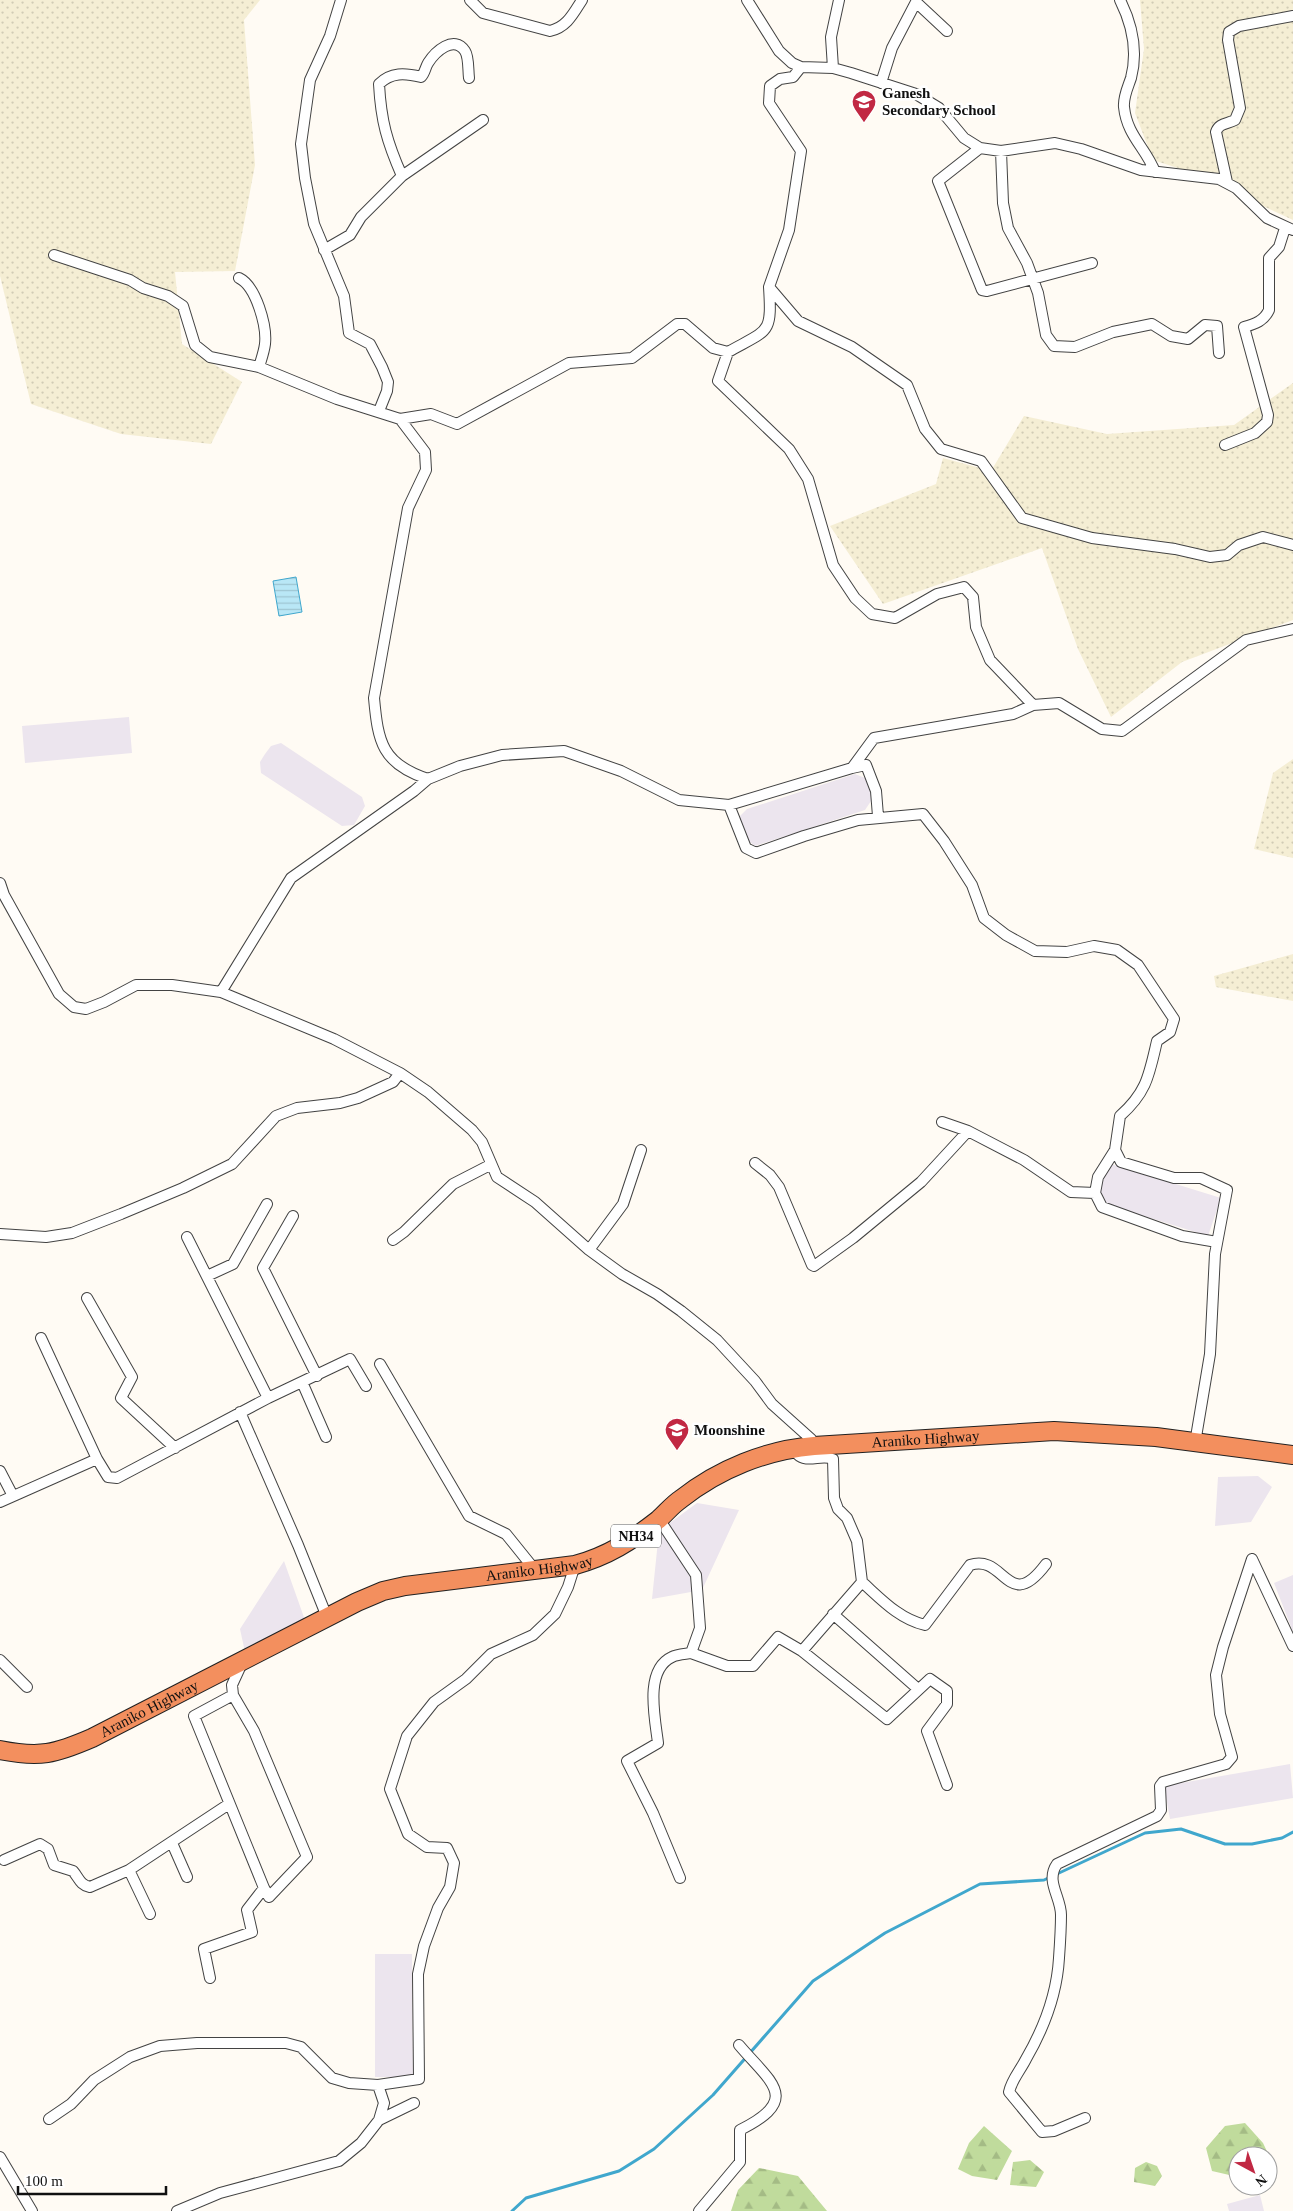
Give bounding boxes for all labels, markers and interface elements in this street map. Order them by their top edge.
place label: Ganesh Secondary School [882,85,996,118]
school or university icon: Ganesh Secondary School [851,89,877,123]
school or university icon: Moonshine [664,1417,690,1451]
place label: Moonshine [694,1422,765,1438]
street label: Araniko Highway [871,1428,980,1450]
road number: NH34 [611,1524,661,1548]
street label: Araniko Highway [485,1552,595,1584]
street label: Araniko Highway [97,1677,201,1740]
north arrow [1228,2146,1278,2196]
scale bar [18,2164,165,2196]
text: N [1252,2172,1270,2190]
text: 100 m [25,2173,63,2189]

